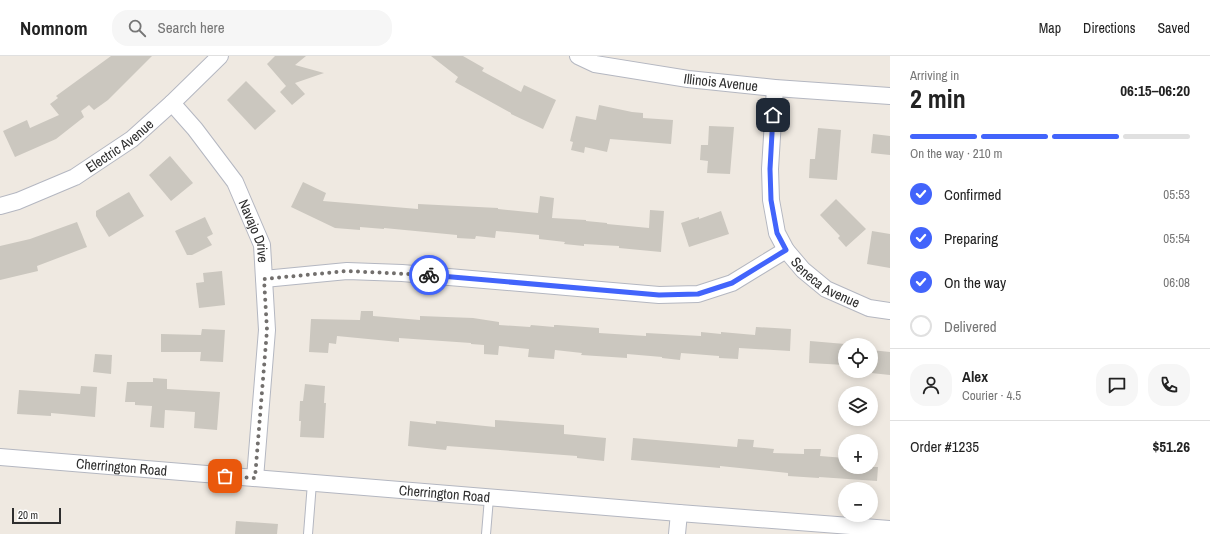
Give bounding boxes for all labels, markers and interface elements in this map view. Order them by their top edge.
search box [112,10,392,46]
text: Nomnom [20,15,88,41]
icon: search [126,17,148,39]
text: Search here [158,17,225,38]
text: Map [1039,19,1061,37]
text: Directions [1083,19,1135,37]
text: Saved [1157,19,1190,37]
text: Arriving in [910,67,959,84]
street label: Illinois Avenue [682,69,759,95]
text: 06:15–06:20 [1120,80,1190,101]
text: 2 min [910,81,966,116]
pin [756,98,790,132]
icon: home [762,104,784,126]
street label: Electric Avenue [82,115,157,176]
text: On the way · 210 m [910,145,1002,162]
icon: check [910,183,932,205]
text: Confirmed [944,184,1001,205]
text: 05:53 [1163,186,1190,203]
street label: Navajo Drive [234,197,272,263]
icon: check [910,227,932,249]
text: Preparing [944,228,998,249]
text: 05:54 [1163,230,1190,247]
street label: Seneca Avenue [787,253,863,312]
courier [409,255,449,295]
icon: bike [418,264,440,286]
icon: check [910,271,932,293]
text: On the way [944,272,1006,293]
text: 06:08 [1163,274,1190,291]
text: Delivered [944,316,997,337]
map controls [838,338,878,522]
button: locate [838,338,878,378]
button: person [910,364,952,406]
button: chat [1096,364,1138,406]
button: phone [1148,364,1190,406]
text: Alex [962,366,988,387]
button: layers [838,386,878,426]
text: Courier · 4.5 [962,387,1021,404]
button: + [838,434,878,474]
text: Order #1235 [910,436,979,457]
text: $51.26 [1152,436,1190,457]
street label: Cherrington Road [75,454,168,480]
pin [208,459,242,493]
icon: bag [214,465,236,487]
street label: Cherrington Road [398,481,491,506]
button: − [838,482,878,522]
scale bar [12,506,61,525]
text: 20 m [18,508,38,522]

